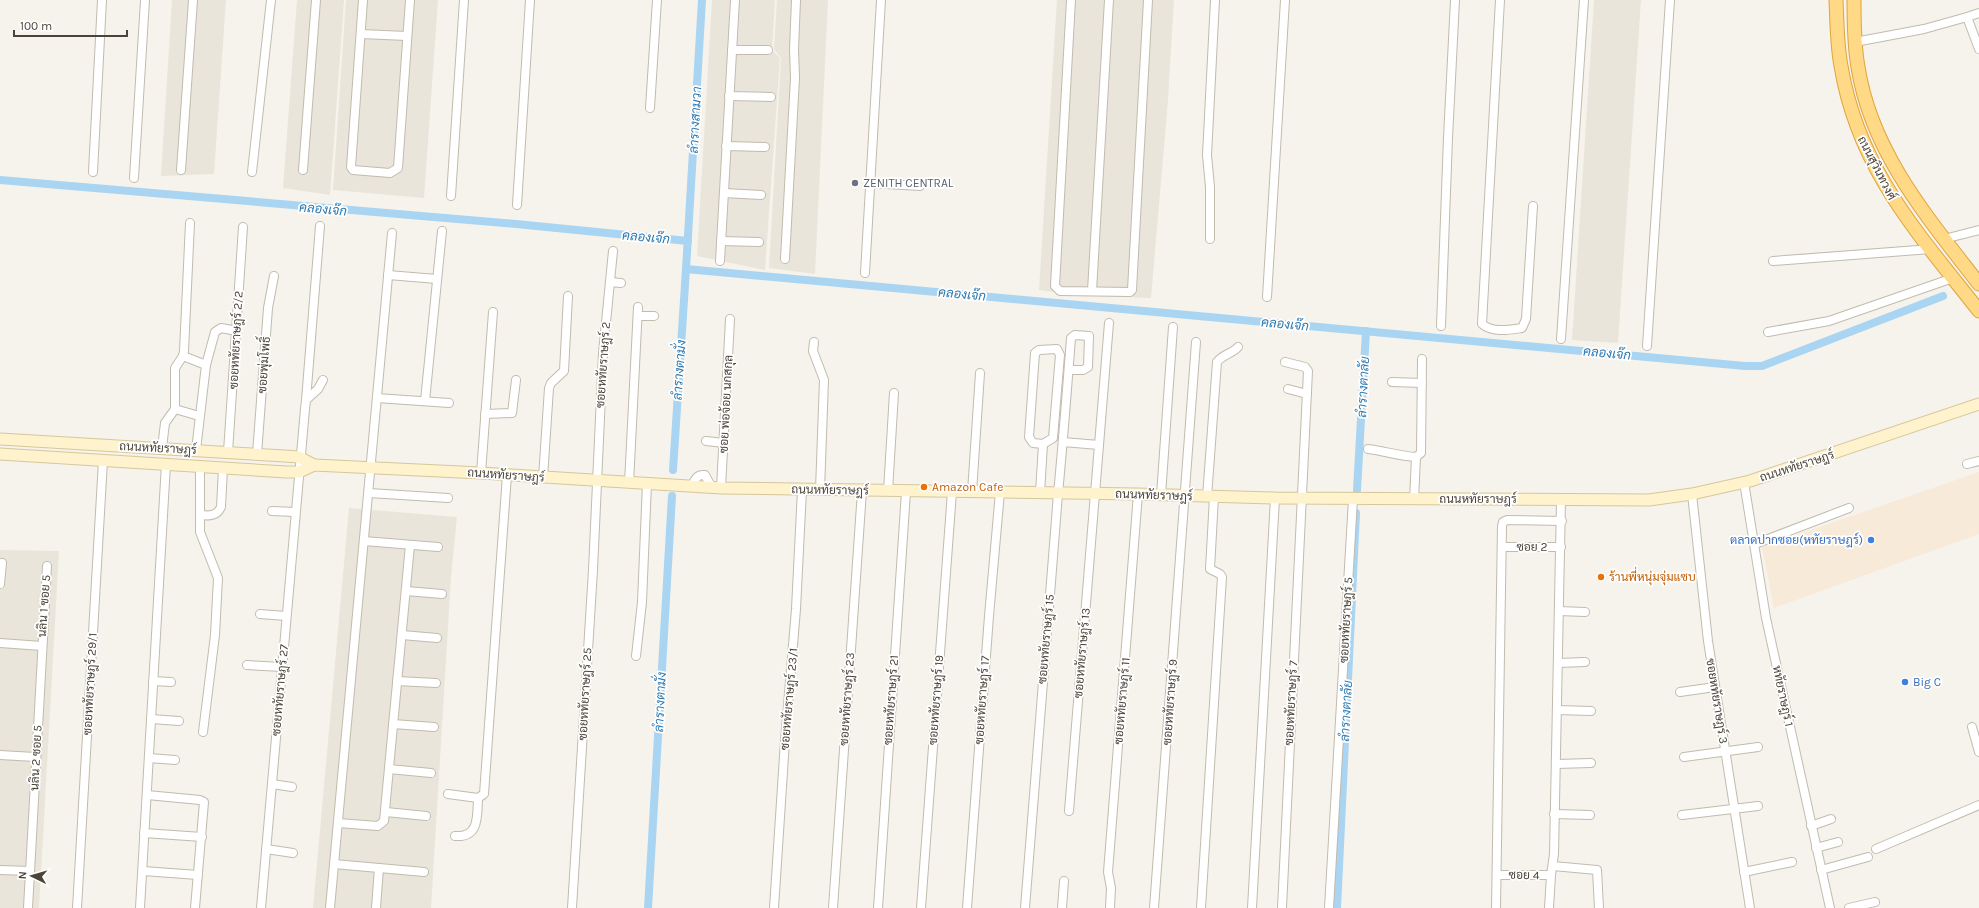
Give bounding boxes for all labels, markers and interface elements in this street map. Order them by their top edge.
scale bar [14,12,127,38]
text: 100 m [20,19,52,33]
water label: ลำรางสามวา [686,86,704,154]
street label: ถนนสุวินทวงศ์ [1853,133,1900,203]
place label: ZENITH CENTRAL [863,176,954,190]
marker: ZENITH CENTRAL [850,178,860,188]
water label: คลองเจ๊ก [299,198,347,219]
water label: คลองเจ๊ก [622,226,670,247]
water label: คลองเจ๊ก [938,283,986,304]
street label: ซอยหทัยราษฎร์ 2/2 [225,290,247,390]
water label: คลองเจ๊ก [1261,313,1309,334]
street label: ซอยหทัยราษฎร์ 2 [592,321,614,409]
street label: ซอยพุ่มโพธิ์ [251,335,275,394]
water label: ลำรางตามั่ง [665,339,689,401]
water label: คลองเจ๊ก [1583,342,1631,363]
street label: ซอย พ่อจ้อย นกสกุล [716,354,738,454]
water label: ลำรางตาลัย [1354,355,1372,418]
street label: ถนนหทัยราษฎร์ [119,438,197,458]
street label: ถนนหทัยราษฎร์ [1758,446,1837,486]
street label: ถนนหทัยราษฎร์ [467,464,545,486]
place label: Amazon Cafe [932,480,1003,494]
street label: ถนนหทัยราษฎร์ [791,481,869,499]
marker: Amazon Cafe [919,482,929,492]
street label: ถนนหทัยราษฎร์ [1115,486,1193,504]
street label: ถนนหทัยราษฎร์ [1439,491,1517,507]
place label: ตลาดปากซอย(หทัยราษฎร์) [1730,532,1863,548]
marker: ตลาดปากซอย(หทัยราษฎร์) [1866,535,1876,545]
street label: ซอย 2 [1516,540,1548,554]
place label: ร้านพี่หนุ่มจุ่มแซบ [1609,566,1696,586]
marker: ร้านพี่หนุ่มจุ่มแซบ [1596,572,1606,582]
street label: นลิน 1 ซอย 5 [35,574,53,638]
street label: ซอยหทัยราษฎร์ 5 [1336,576,1356,663]
street label: ซอยหทัยราษฎร์ 15 [1034,593,1058,685]
street label: ซอยหทัยราษฎร์ 13 [1070,607,1094,699]
street label: ซอยหทัยราษฎร์ 29/1 [79,632,101,736]
street label: ซอยหทัยราษฎร์ 27 [268,643,292,737]
street label: ซอยหทัยราษฎร์ 25 [575,647,595,741]
street label: ซอยหทัยราษฎร์ 23/1 [777,647,801,751]
street label: ซอยหทัยราษฎร์ 23 [836,652,858,746]
street label: ซอยหทัยราษฎร์ 21 [880,654,902,746]
street label: ซอยหทัยราษฎร์ 19 [925,654,947,746]
street label: ซอยหทัยราษฎร์ 17 [971,655,993,745]
street label: ซอยหทัยราษฎร์ 11 [1110,657,1134,745]
street label: ซอยหทัยราษฎร์ 3 [1702,657,1732,745]
street label: ซอยหทัยราษฎร์ 9 [1159,658,1181,746]
street label: ซอยหทัยราษฎร์ 7 [1281,660,1301,746]
street label: หทัยราษฎร์ 1 [1769,664,1797,728]
water label: ลำรางตามั่ง [646,671,669,733]
place label: Big C [1913,675,1941,689]
marker: Big C [1900,677,1910,687]
water label: ลำรางตาลัย [1337,679,1355,742]
street label: นลิน 2 ซอย 5 [27,725,45,791]
north arrow [12,856,52,896]
street label: ซอย 4 [1508,868,1540,882]
text: N [16,871,29,880]

